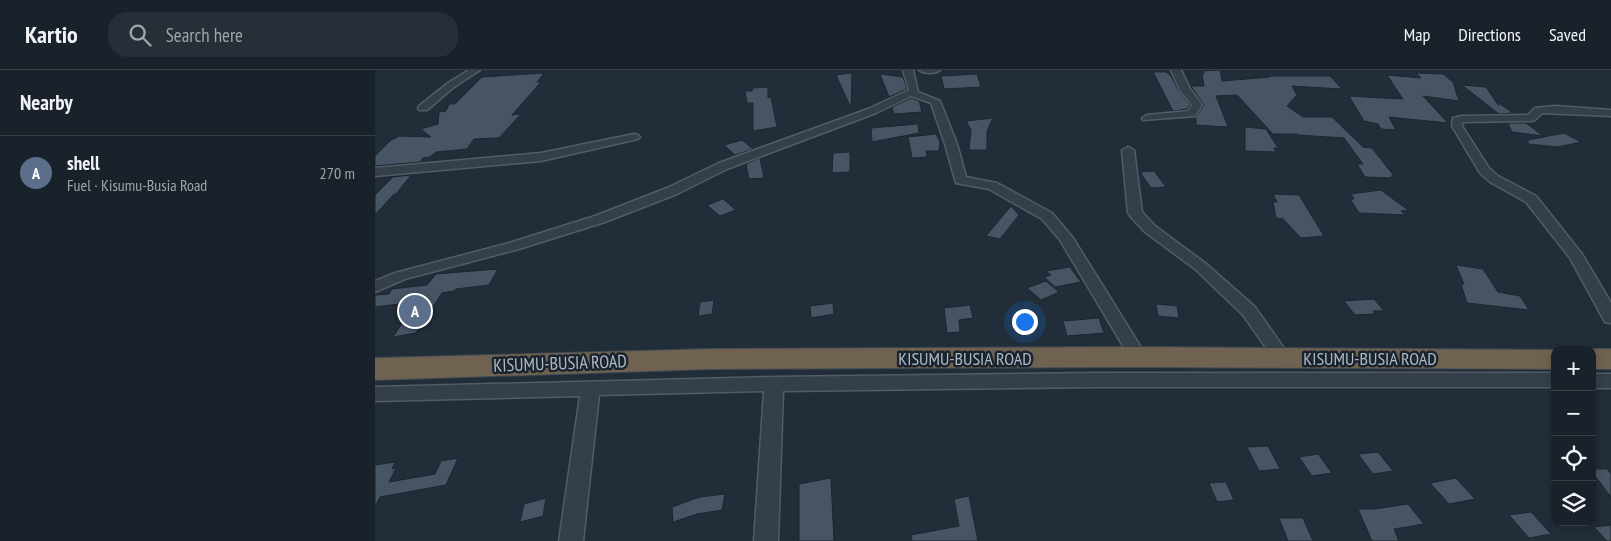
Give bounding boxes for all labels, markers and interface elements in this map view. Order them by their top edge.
search box [108,12,458,57]
text: Kartio [25,19,78,50]
icon: search [126,21,154,49]
text: Search here [166,23,243,47]
text: Map [1404,23,1430,46]
text: Directions [1458,23,1521,46]
text: Saved [1549,23,1586,46]
text: Nearby [20,89,73,116]
text: shell [67,151,100,175]
text: A [32,163,40,183]
text: 270 m [320,163,355,183]
text: Fuel · Kisumu-Busia Road [67,175,207,195]
pin: A [399,292,431,330]
your location [1012,309,1038,335]
map controls [1551,346,1596,526]
button: + [1551,346,1596,391]
street label: KISUMU-BUSIA ROAD [898,347,1032,370]
street label: KISUMU-BUSIA ROAD [1303,347,1437,370]
street label: KISUMU-BUSIA ROAD [493,349,627,377]
button: − [1551,391,1596,436]
button: locate [1551,436,1596,481]
button: layers [1551,481,1596,526]

